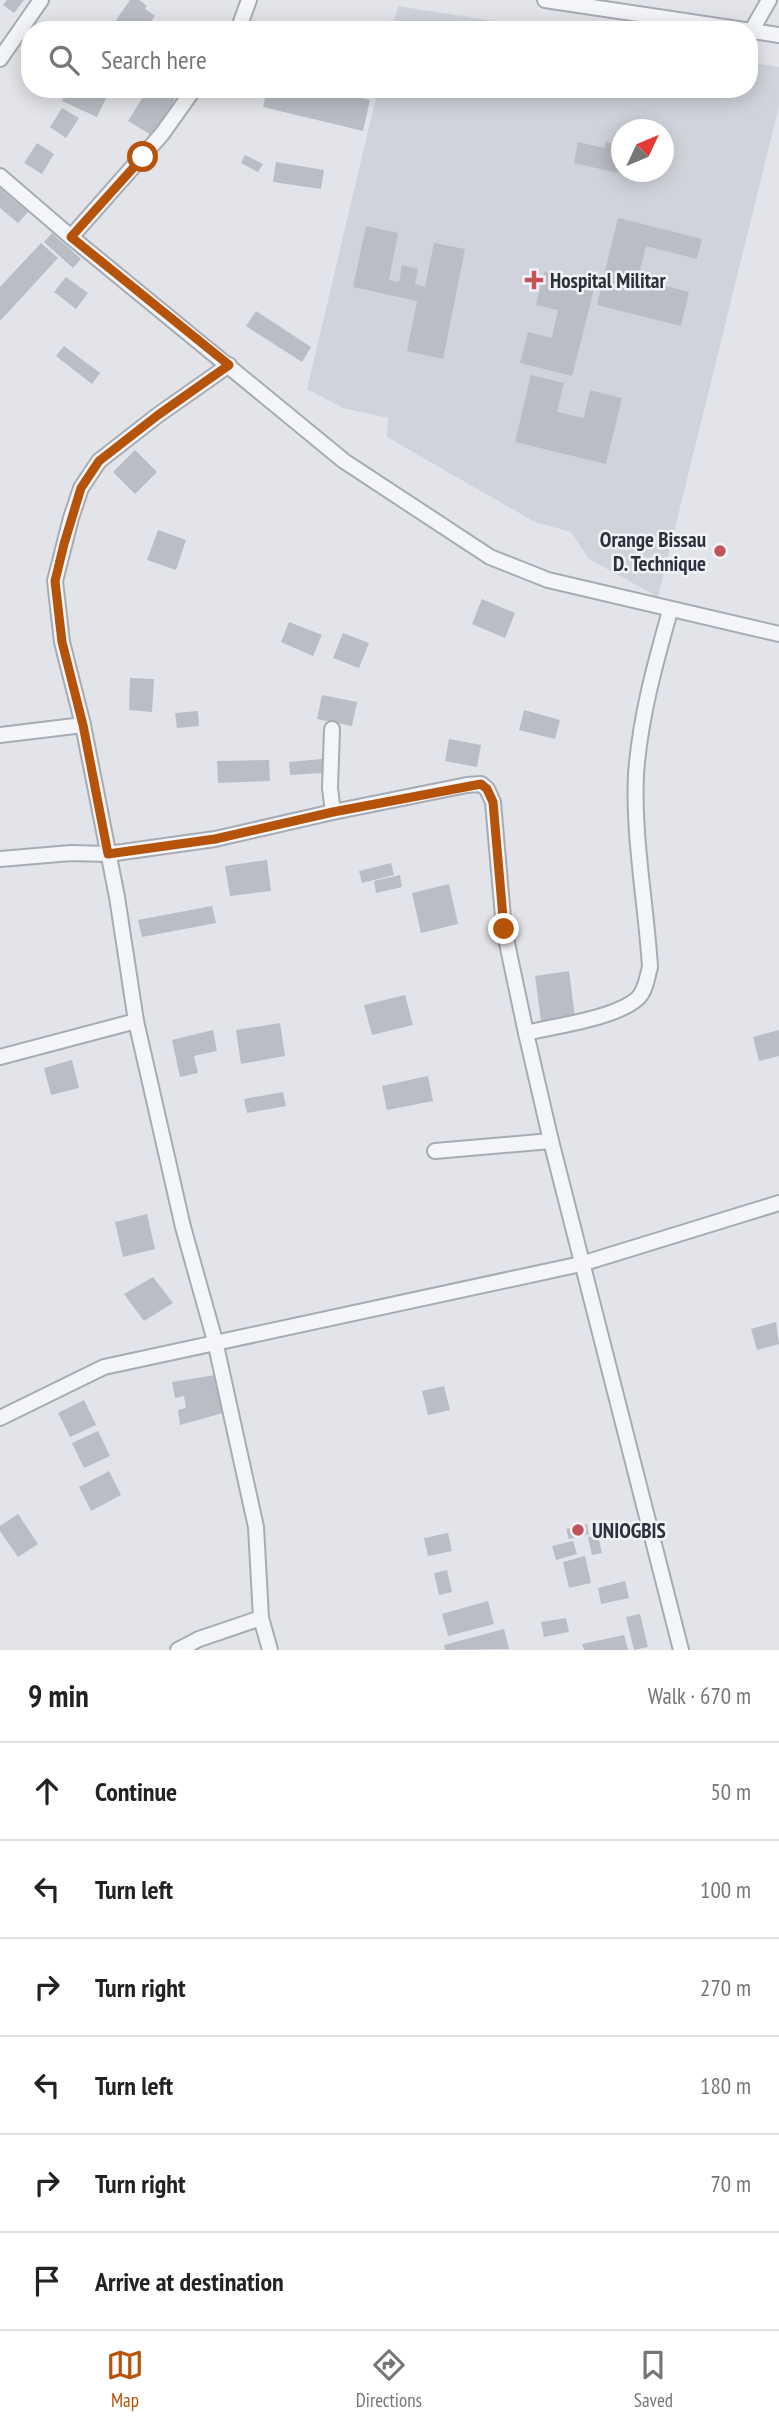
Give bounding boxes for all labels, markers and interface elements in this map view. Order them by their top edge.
search box [21,21,758,98]
icon: search [45,41,83,79]
text: Search here [101,43,207,76]
north arrow [611,119,674,182]
route start [127,141,158,172]
place label: Hospital Militar [550,267,666,294]
marker: Hospital Militar [524,270,544,290]
place label: Orange Bissau D. Technique [600,526,706,577]
marker: Orange Bissau D. Technique [712,543,728,559]
route end [488,913,519,944]
place label: UNIOGBIS [592,1517,666,1544]
marker: UNIOGBIS [570,1522,586,1538]
text: 9 min [28,1676,89,1715]
text: Walk · 670 m [648,1681,751,1710]
icon: ahead [28,1772,66,1810]
text: Continue [95,1775,177,1808]
text: 50 m [710,1777,751,1806]
icon: left [28,1870,66,1908]
text: Turn left [95,1873,173,1906]
text: 100 m [700,1875,751,1904]
icon: right [28,1968,66,2006]
text: Turn right [95,1971,186,2004]
text: 270 m [700,1973,751,2002]
icon: left [28,2066,66,2104]
text: Turn left [95,2069,173,2102]
text: 180 m [700,2071,751,2100]
icon: right [28,2164,66,2202]
text: Turn right [95,2167,186,2200]
text: 70 m [710,2169,751,2198]
icon: arrive [28,2262,66,2300]
text: Arrive at destination [95,2265,284,2298]
tab: Map [106,2346,144,2412]
tab: Directions [356,2346,422,2412]
tab: Saved [634,2346,673,2412]

